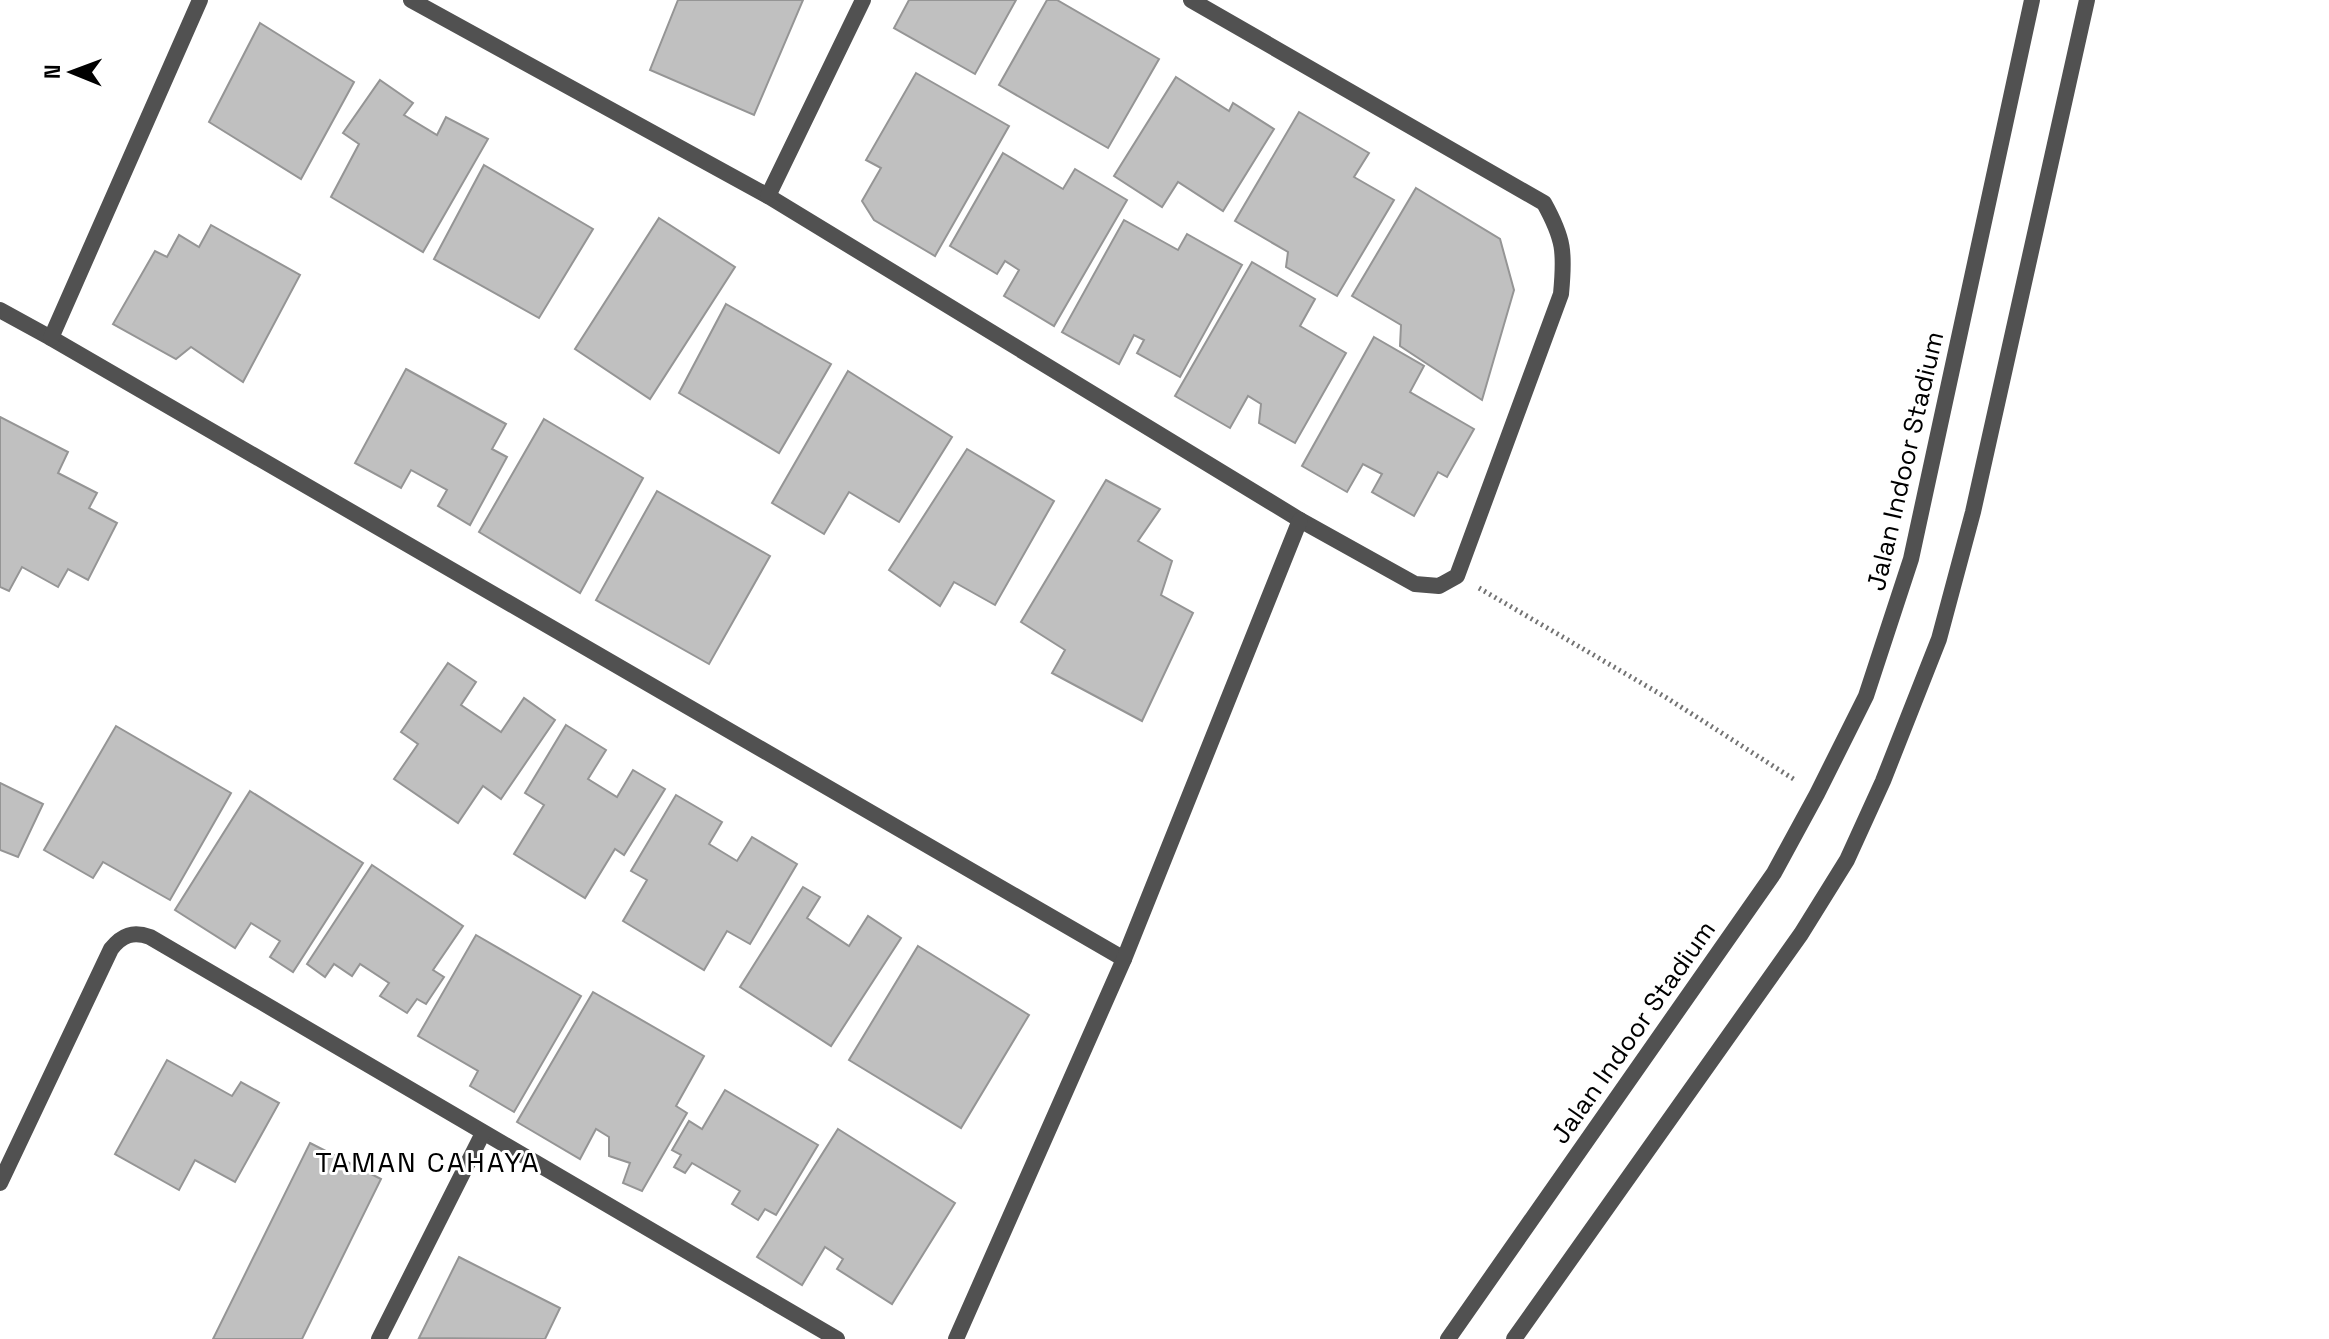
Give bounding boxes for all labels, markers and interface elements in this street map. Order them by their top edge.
north arrow [32,32,112,112]
text: N [38,64,66,79]
street label: Jalan Indoor Stadium [1859,328,1951,594]
street label: Jalan Indoor Stadium [1543,914,1723,1150]
district label: TAMAN CAHAYA [315,1144,541,1180]

